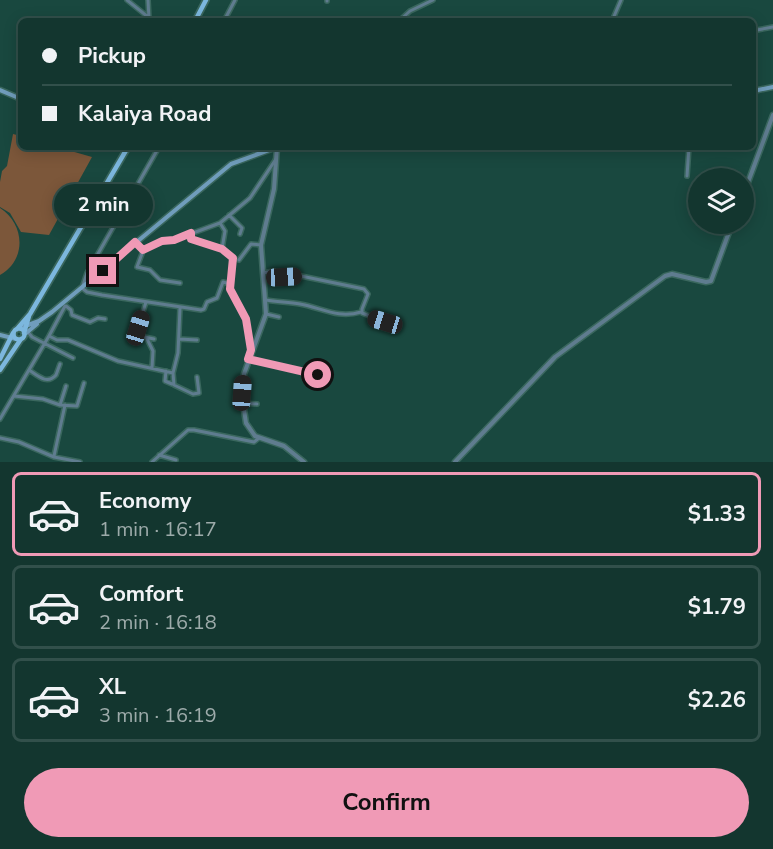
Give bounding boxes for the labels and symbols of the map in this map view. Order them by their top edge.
callout: 2 min [54,184,152,226]
route end [89,257,116,284]
car [266,267,302,287]
car [124,308,152,348]
car [365,308,405,336]
route start [304,361,331,388]
car [232,374,252,412]

